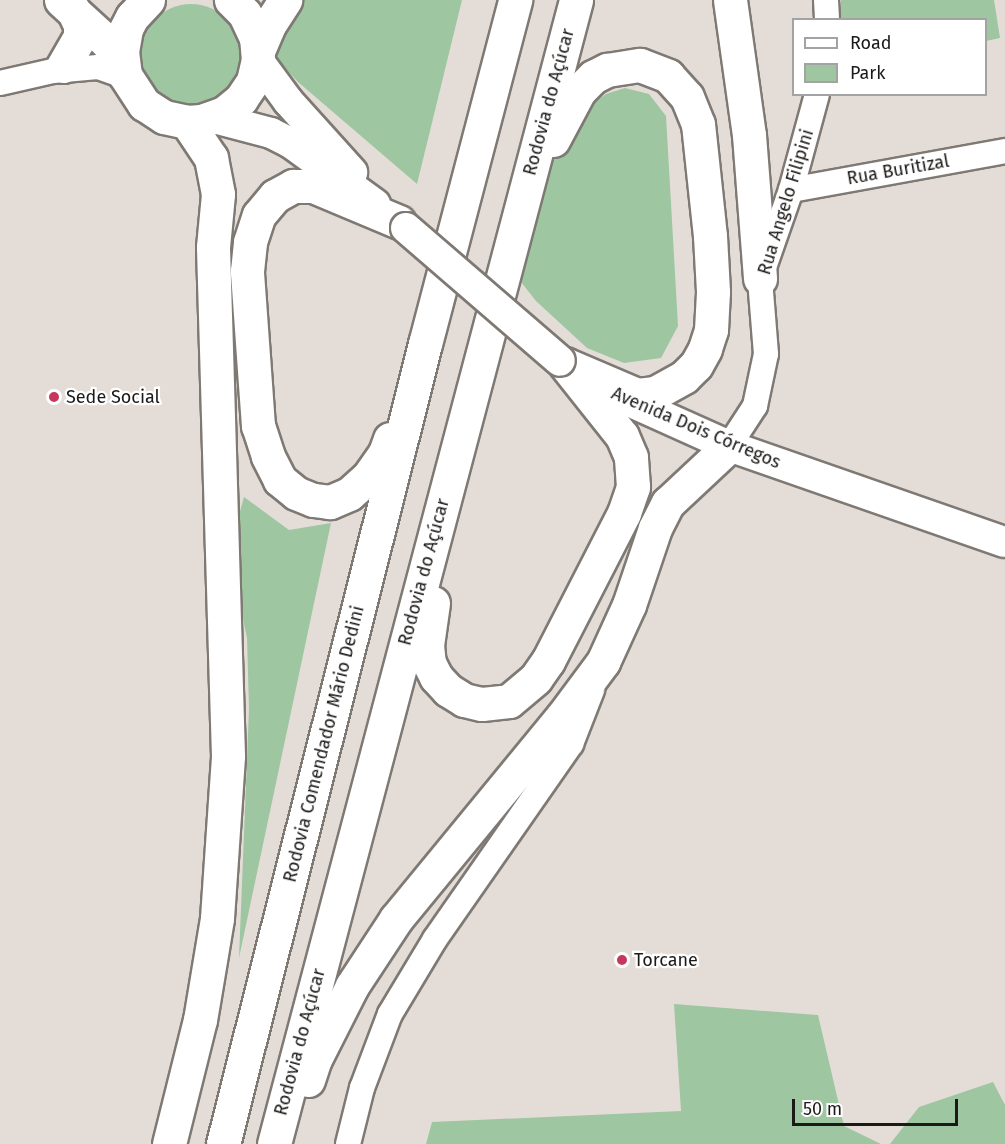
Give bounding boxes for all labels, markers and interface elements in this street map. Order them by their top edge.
legend [792,18,987,96]
street label: Rodovia do Açúcar [519,26,579,178]
text: Road [850,32,892,54]
text: Park [850,62,885,84]
street label: Rua Angelo Filipini [754,127,818,277]
street label: Rua Buritizal [845,150,951,190]
street label: Avenida Dois Córregos [608,383,784,473]
place label: Sede Social [66,386,160,408]
marker: Sede Social [47,390,61,404]
street label: Rodovia do Açúcar [394,496,454,648]
street label: Rodovia Comendador Mário Dedini [279,603,369,885]
place label: Torcane [634,949,698,971]
marker: Torcane [615,953,629,967]
street label: Rodovia do Açúcar [270,966,330,1118]
scale bar [795,1087,962,1125]
text: 50 m [803,1098,842,1120]

